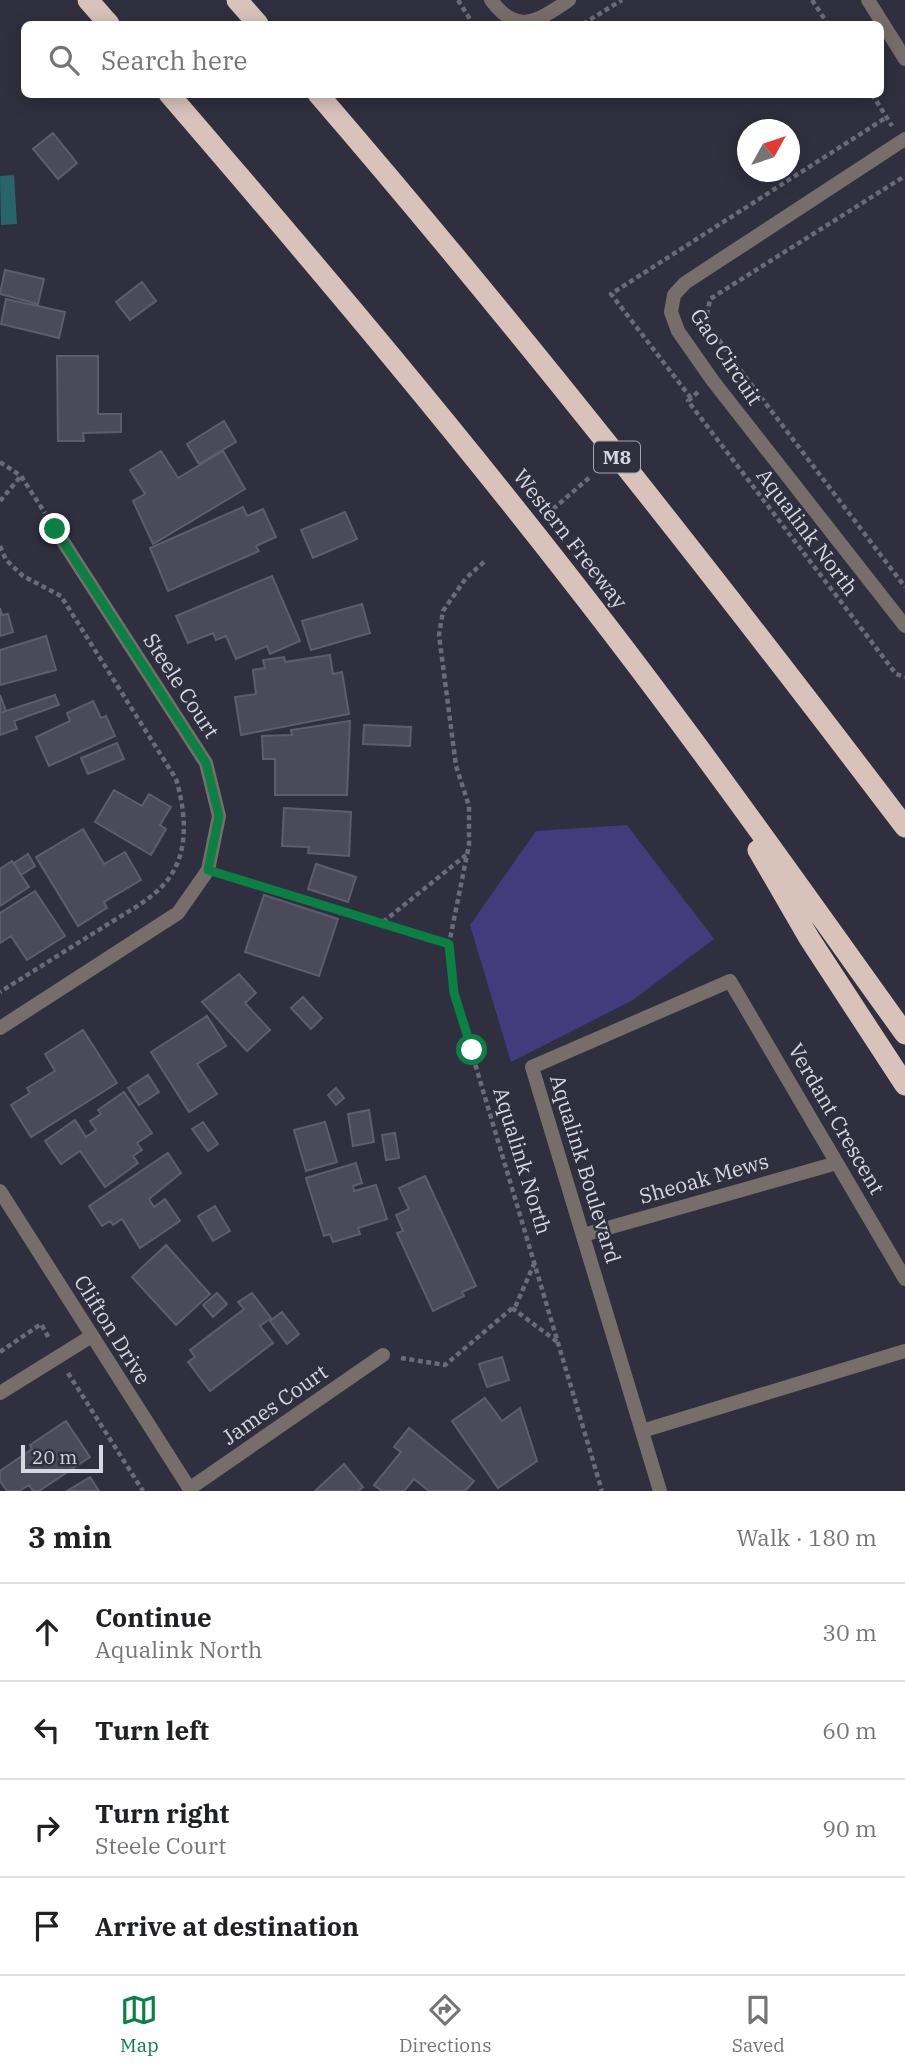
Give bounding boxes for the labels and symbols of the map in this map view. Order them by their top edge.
north arrow [737,119,800,182]
street label: Gao Circuit [684,303,769,410]
road number: M8 [594,442,640,472]
street label: Aqualink North [751,462,865,601]
street label: Western Freeway [507,463,635,615]
route end [39,513,70,544]
street label: Steele Court [137,628,226,743]
route start [456,1034,487,1065]
street label: Verdant Crescent [782,1038,892,1199]
street label: Aqualink Boulevard [544,1071,628,1267]
street label: Aqualink North [487,1084,559,1238]
street label: Sheoak Mews [636,1146,772,1210]
street label: Clifton Drive [68,1269,158,1390]
street label: James Court [216,1358,333,1451]
scale bar [21,1442,103,1474]

